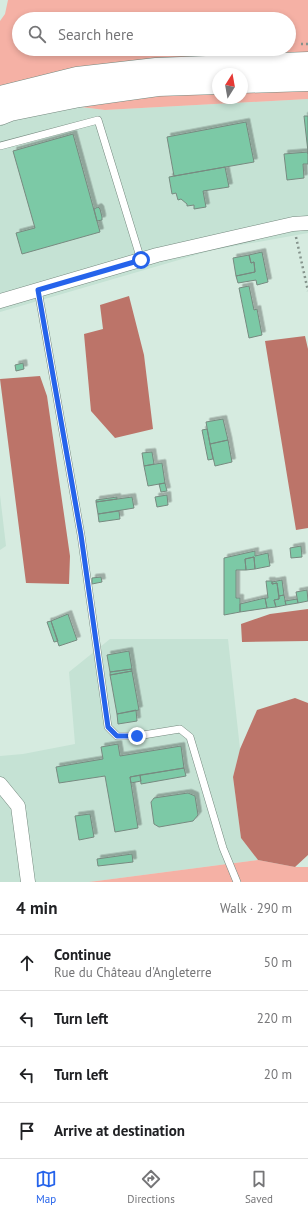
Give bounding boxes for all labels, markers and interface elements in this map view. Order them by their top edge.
search box [12,12,296,56]
icon: search [26,23,48,45]
text: Search here [58,25,134,44]
north arrow [212,68,248,104]
route start [132,251,150,269]
route end [128,727,146,745]
text: 4 min [16,897,57,919]
text: Walk · 290 m [220,900,292,917]
text: Continue [54,945,111,964]
icon: ahead [16,952,38,974]
text: 50 m [264,954,292,971]
text: Rue du Château d'Angleterre [54,964,212,981]
icon: left [16,1008,38,1030]
text: Turn left [54,1009,108,1028]
text: 220 m [257,1010,292,1027]
icon: left [16,1064,38,1086]
text: Turn left [54,1065,108,1084]
text: 20 m [264,1066,292,1083]
icon: arrive [16,1120,38,1142]
text: Arrive at destination [54,1121,185,1140]
tab: Map [35,1168,57,1206]
tab: Directions [127,1168,175,1206]
tab: Saved [245,1168,273,1206]

